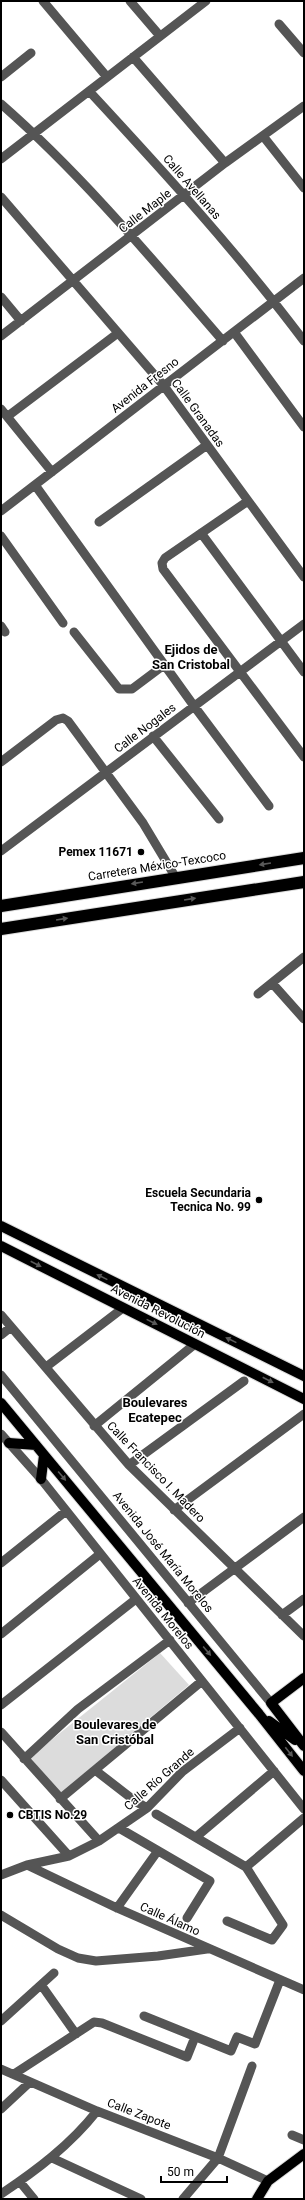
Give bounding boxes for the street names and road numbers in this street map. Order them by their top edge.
street label: Calle Avellanas [160,152,224,222]
street label: Calle Maple [116,186,174,236]
street label: Avenida Fresno [108,354,182,416]
street label: Calle Granadas [169,376,227,450]
street label: Calle Nogales [111,700,179,756]
street label: Carretera México-Texcoco [87,848,227,884]
street label: Avenida Revolución [109,1281,207,1341]
street label: Calle Francisco I. Madero [104,1419,208,1525]
street label: Avenida José María Morelos [110,1489,216,1615]
street label: Avenida Morelos [130,1574,196,1652]
street label: Calle Río Grande [121,1745,197,1813]
street label: Calle Álamo [138,1899,203,1939]
street label: Calle Zapote [105,2095,173,2133]

